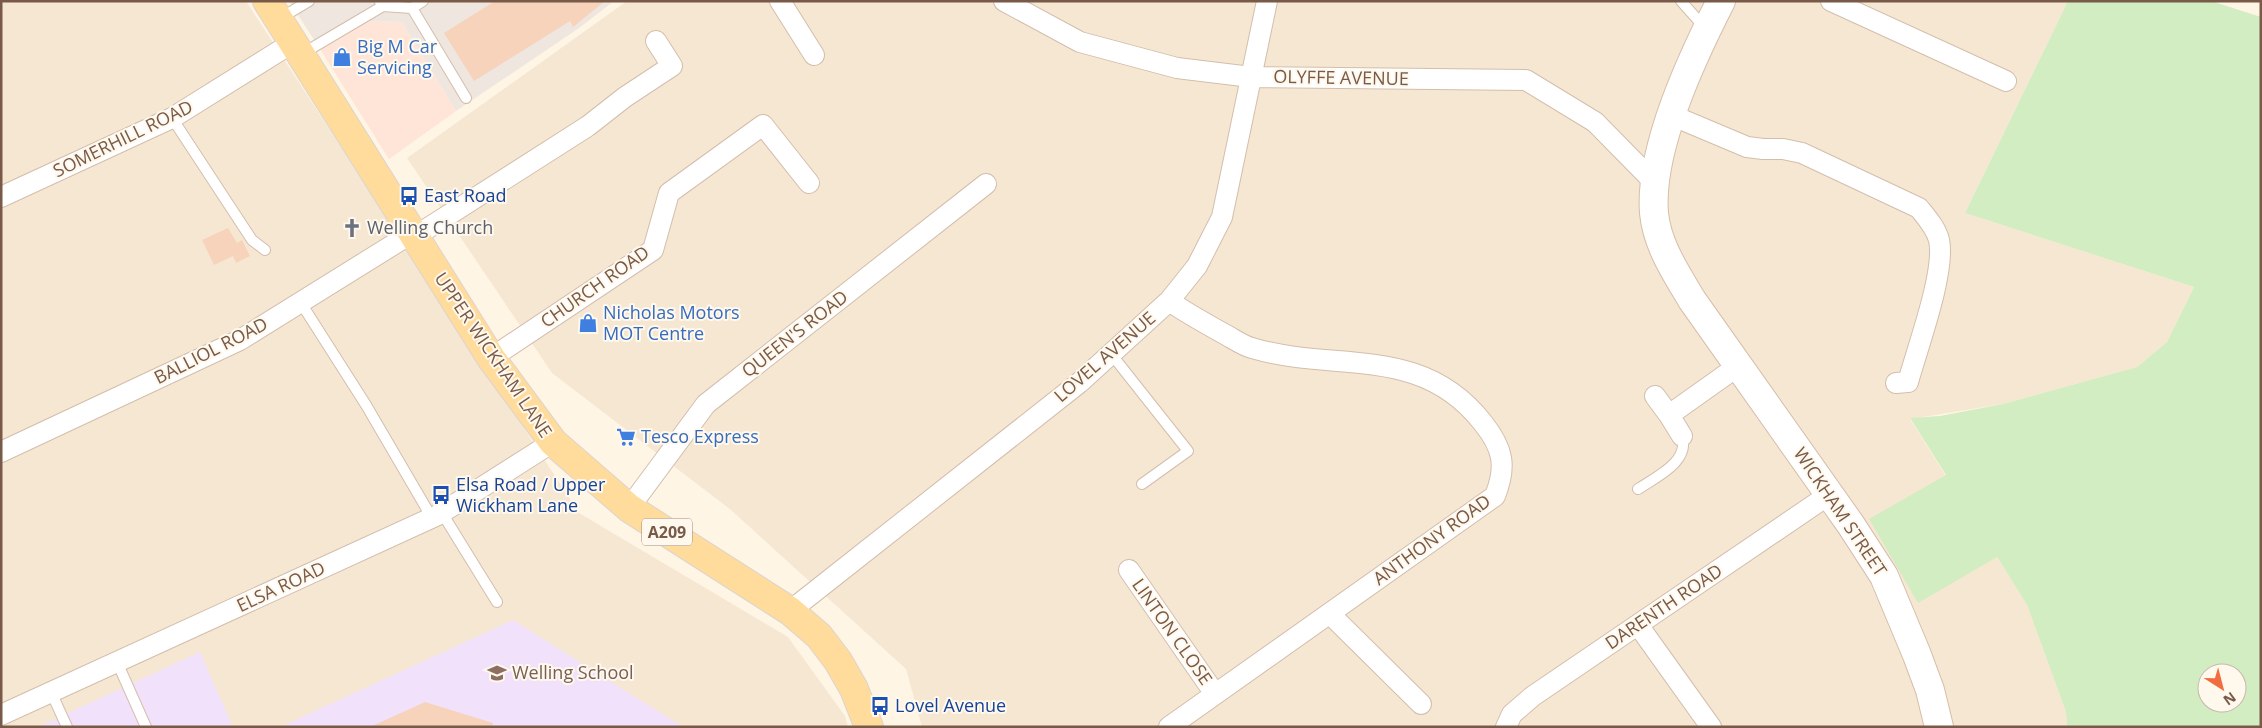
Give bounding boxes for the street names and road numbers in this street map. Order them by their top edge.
street label: OLYFFE AVENUE [1273,64,1409,90]
street label: SOMERHILL ROAD [49,94,196,182]
street label: CHURCH ROAD [535,240,654,333]
street label: UPPER WICKHAM LANE [430,267,558,442]
street label: QUEEN'S ROAD [736,284,852,382]
street label: LOVEL AVENUE [1049,306,1160,407]
street label: BALLIOL ROAD [150,311,271,389]
street label: WICKHAM STREET [1789,442,1893,581]
street label: ANTHONY ROAD [1368,488,1495,590]
road number: A209 [642,518,692,546]
street label: ELSA ROAD [233,555,329,617]
street label: DARENTH ROAD [1600,558,1727,654]
street label: LINTON CLOSE [1127,573,1218,689]

